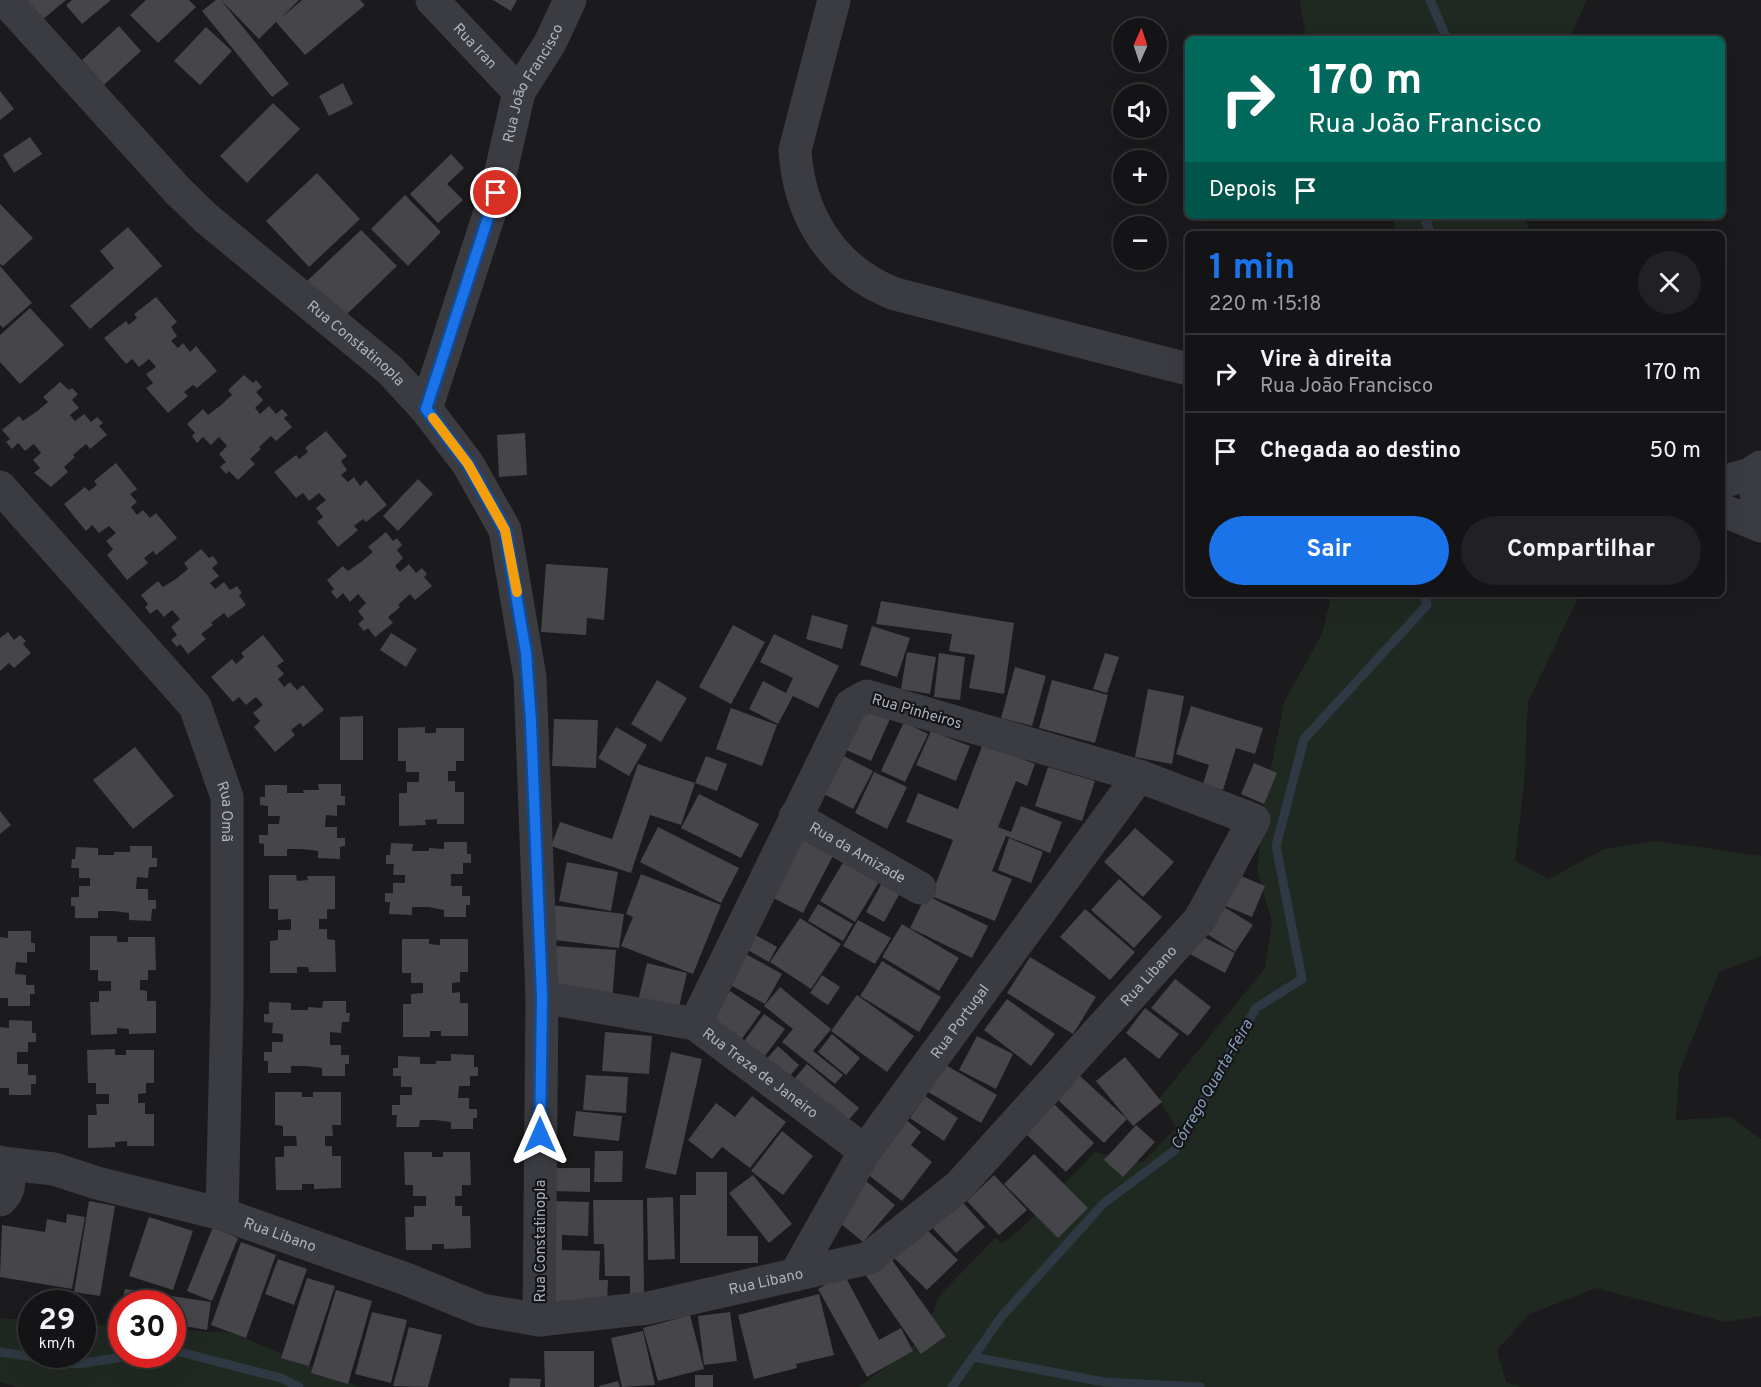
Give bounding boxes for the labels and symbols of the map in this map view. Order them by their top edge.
north arrow [1113,18,1167,72]
street label: Rua Iran [448,20,500,74]
street label: Rua João Francisco [500,21,569,145]
pin [470,167,521,218]
street label: Rua Constatinopla [302,297,408,391]
street label: Rua Pinheiros [869,691,964,734]
street label: Rua Omã [211,779,235,842]
street label: Rua da Amizade [805,819,908,889]
street label: Rua Libano [1117,942,1182,1011]
street label: Rua Portugal [927,981,994,1063]
water label: Córrego Quarta-Feira [1167,1016,1258,1154]
street label: Rua Treze de Janeiro [698,1025,821,1123]
position arrow [508,1103,572,1167]
street label: Rua Constatinopla [532,1180,551,1302]
street label: Rua Libano [241,1214,318,1258]
street label: Rua Libano [727,1265,805,1300]
speed limit sign: 30 [108,1290,186,1368]

